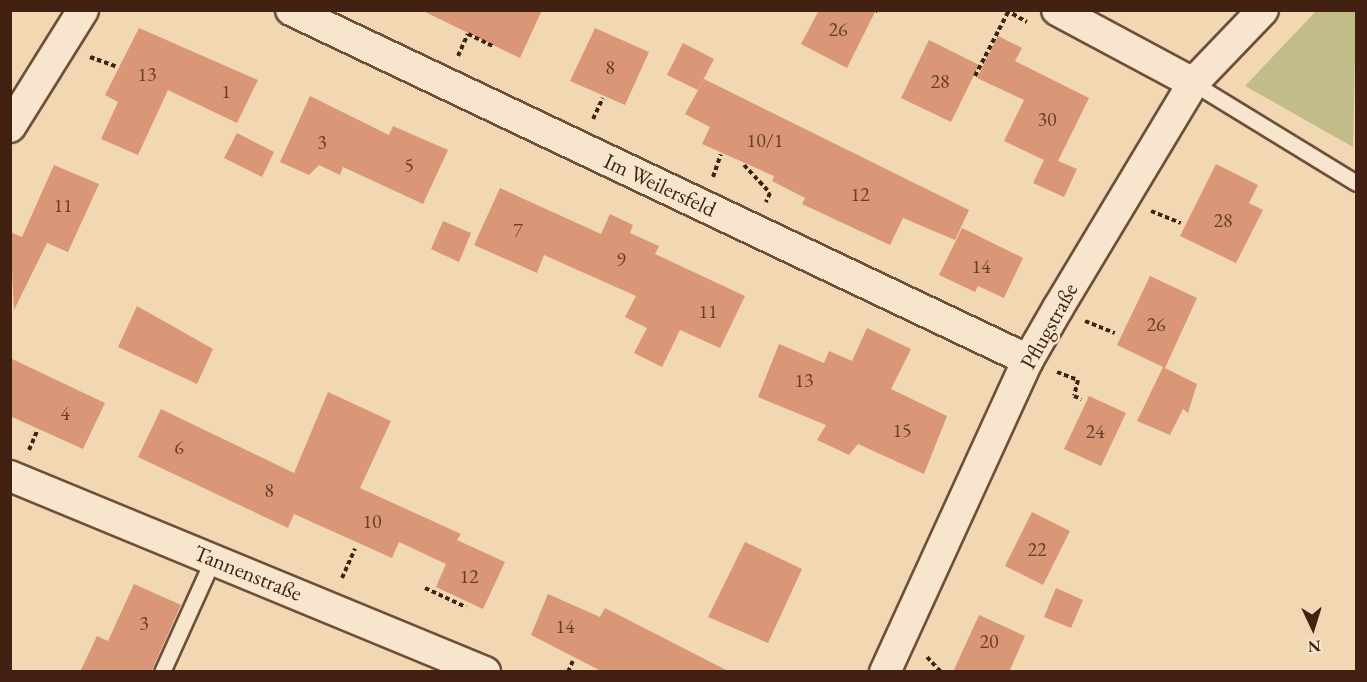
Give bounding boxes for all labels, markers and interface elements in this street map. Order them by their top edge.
house number: 26 [828,17,848,41]
house number: 8 [605,55,615,79]
house number: 13 [137,62,157,86]
house number: 28 [930,69,950,93]
house number: 1 [221,79,231,103]
house number: 30 [1037,107,1057,131]
house number: 10/1 [747,128,783,152]
house number: 3 [317,130,327,154]
street label: Im Weilersfeld [600,148,720,222]
house number: 5 [404,153,414,177]
house number: 12 [850,182,870,206]
house number: 11 [53,193,73,217]
house number: 28 [1213,208,1233,232]
house number: 7 [513,218,523,242]
house number: 9 [616,247,626,271]
house number: 14 [971,254,991,278]
street label: Pflugstraße [1015,278,1083,374]
house number: 11 [698,299,718,323]
house number: 26 [1146,312,1166,336]
house number: 13 [794,368,814,392]
house number: 4 [60,401,70,425]
house number: 15 [892,418,912,442]
house number: 24 [1085,419,1105,443]
house number: 6 [174,435,184,459]
house number: 8 [264,478,274,502]
house number: 10 [362,509,382,533]
house number: 22 [1027,537,1047,561]
street label: Tannenstraße [190,539,306,607]
house number: 12 [459,564,479,588]
north arrow [1283,598,1343,658]
house number: 3 [139,611,149,635]
house number: 14 [555,614,575,638]
house number: 20 [979,629,999,653]
text: N [1307,636,1321,657]

